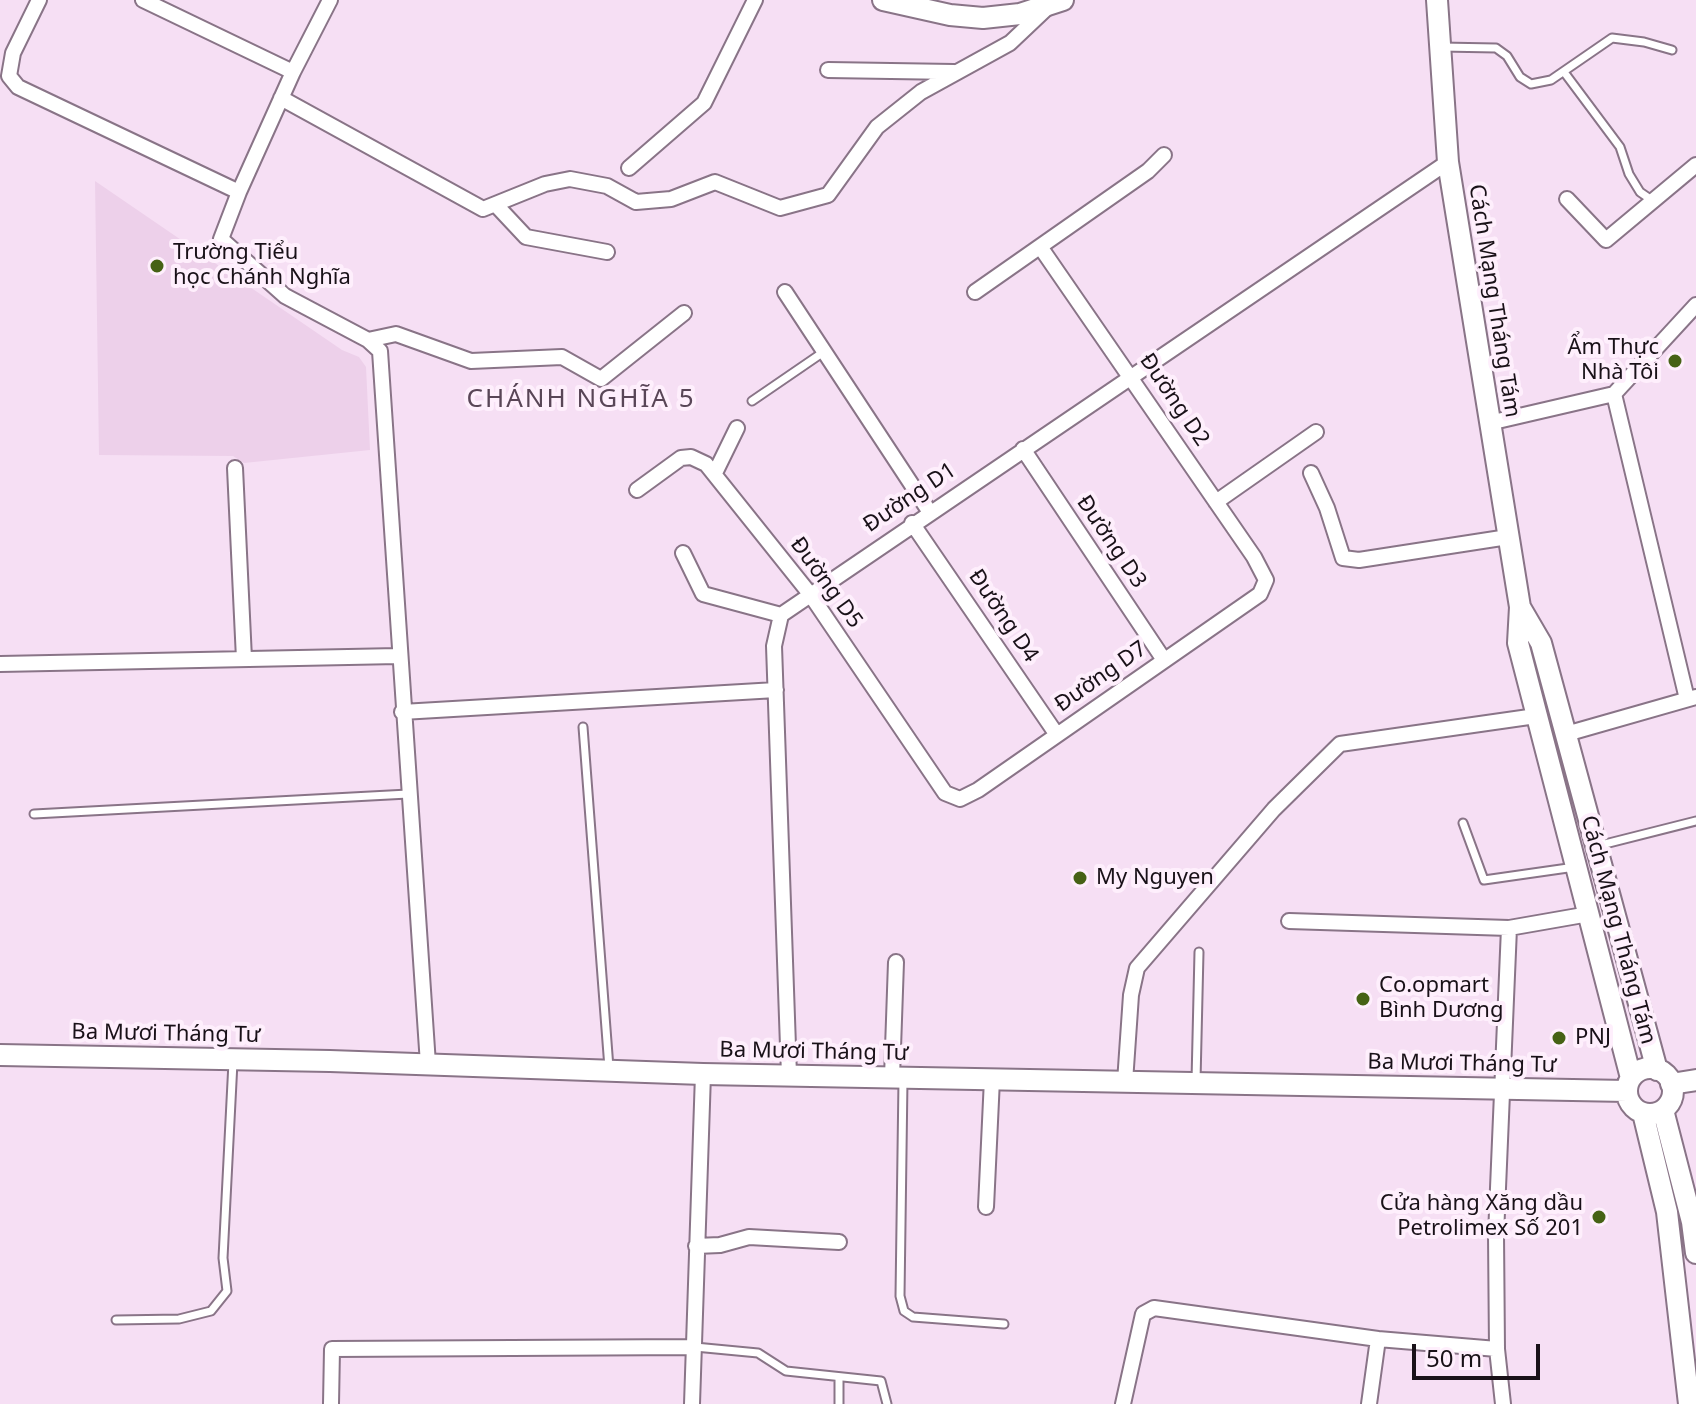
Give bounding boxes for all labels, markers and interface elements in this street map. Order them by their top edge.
street label: Cách Mạng Tháng Tám [1463,183,1525,419]
place label: Trường Tiểu học Chánh Nghĩa [173,240,351,292]
marker: Trường Tiểu học Chánh Nghĩa [148,257,166,275]
place label: Ẩm Thực Nhà Tôi [1567,335,1659,386]
street label: Đường D2 [1133,349,1215,451]
marker: Ẩm Thực Nhà Tôi [1666,352,1684,370]
district label: CHÁNH NGHĨA 5 [466,384,696,416]
street label: Đường D1 [859,457,961,539]
street label: Đường D3 [1070,491,1152,593]
street label: Đường D5 [784,532,868,634]
street label: Đường D4 [962,565,1044,667]
street label: Đường D7 [1050,636,1152,718]
street label: Cách Mạng Tháng Tám [1575,813,1661,1047]
place label: My Nguyen [1096,865,1214,891]
marker: My Nguyen [1071,869,1089,887]
place label: Co.opmart Bình Dương [1379,973,1503,1024]
marker: Co.opmart Bình Dương [1354,990,1372,1008]
street label: Ba Mươi Tháng Tư [71,1019,261,1049]
place label: PNJ [1575,1025,1611,1051]
marker: PNJ [1550,1029,1568,1047]
street label: Ba Mươi Tháng Tư [719,1037,909,1067]
street label: Ba Mươi Tháng Tư [1367,1049,1557,1079]
place label: Cửa hàng Xăng dầu Petrolimex Số 201 [1380,1191,1583,1242]
marker: Cửa hàng Xăng dầu Petrolimex Số 201 [1590,1208,1608,1226]
scale bar [1416,1328,1544,1378]
text: 50 m [1426,1341,1482,1374]

